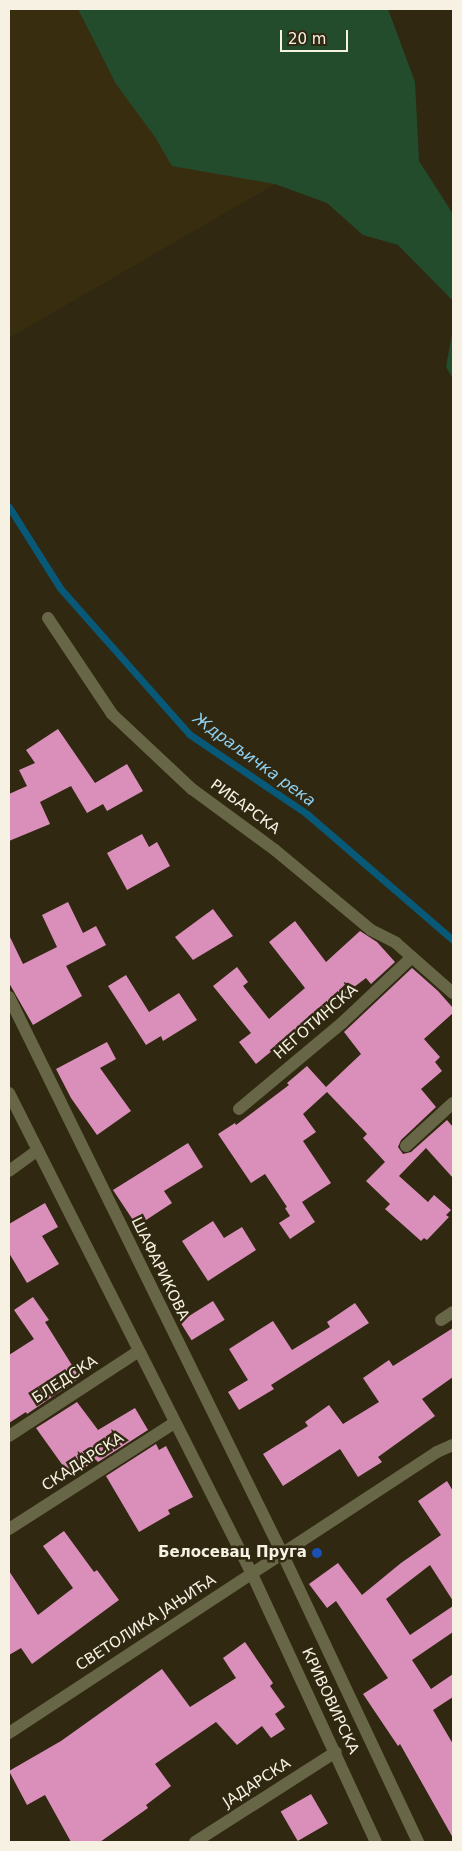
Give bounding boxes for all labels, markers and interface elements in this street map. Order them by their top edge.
scale bar [282,20,350,52]
text: 20 m [288,30,326,48]
water label: Ждраљичка река [189,709,319,811]
street label: РИБАРСКА [207,776,283,838]
street label: НЕГОТИНСКА [271,981,361,1063]
street label: ШАФАРИКОВА [127,1214,193,1324]
street label: БЛЕДСКА [29,1352,101,1408]
street label: СКАДАРСКА [39,1429,127,1495]
place label: Белосевац Пруга [158,1544,307,1562]
marker: Белосевац Пруга [311,1547,323,1559]
street label: СВЕТОЛИКА ЈАЊИЋА [73,1571,219,1675]
street label: КРИВОВИРСКА [298,1645,362,1757]
street label: ЈАДАРСКА [220,1754,294,1812]

